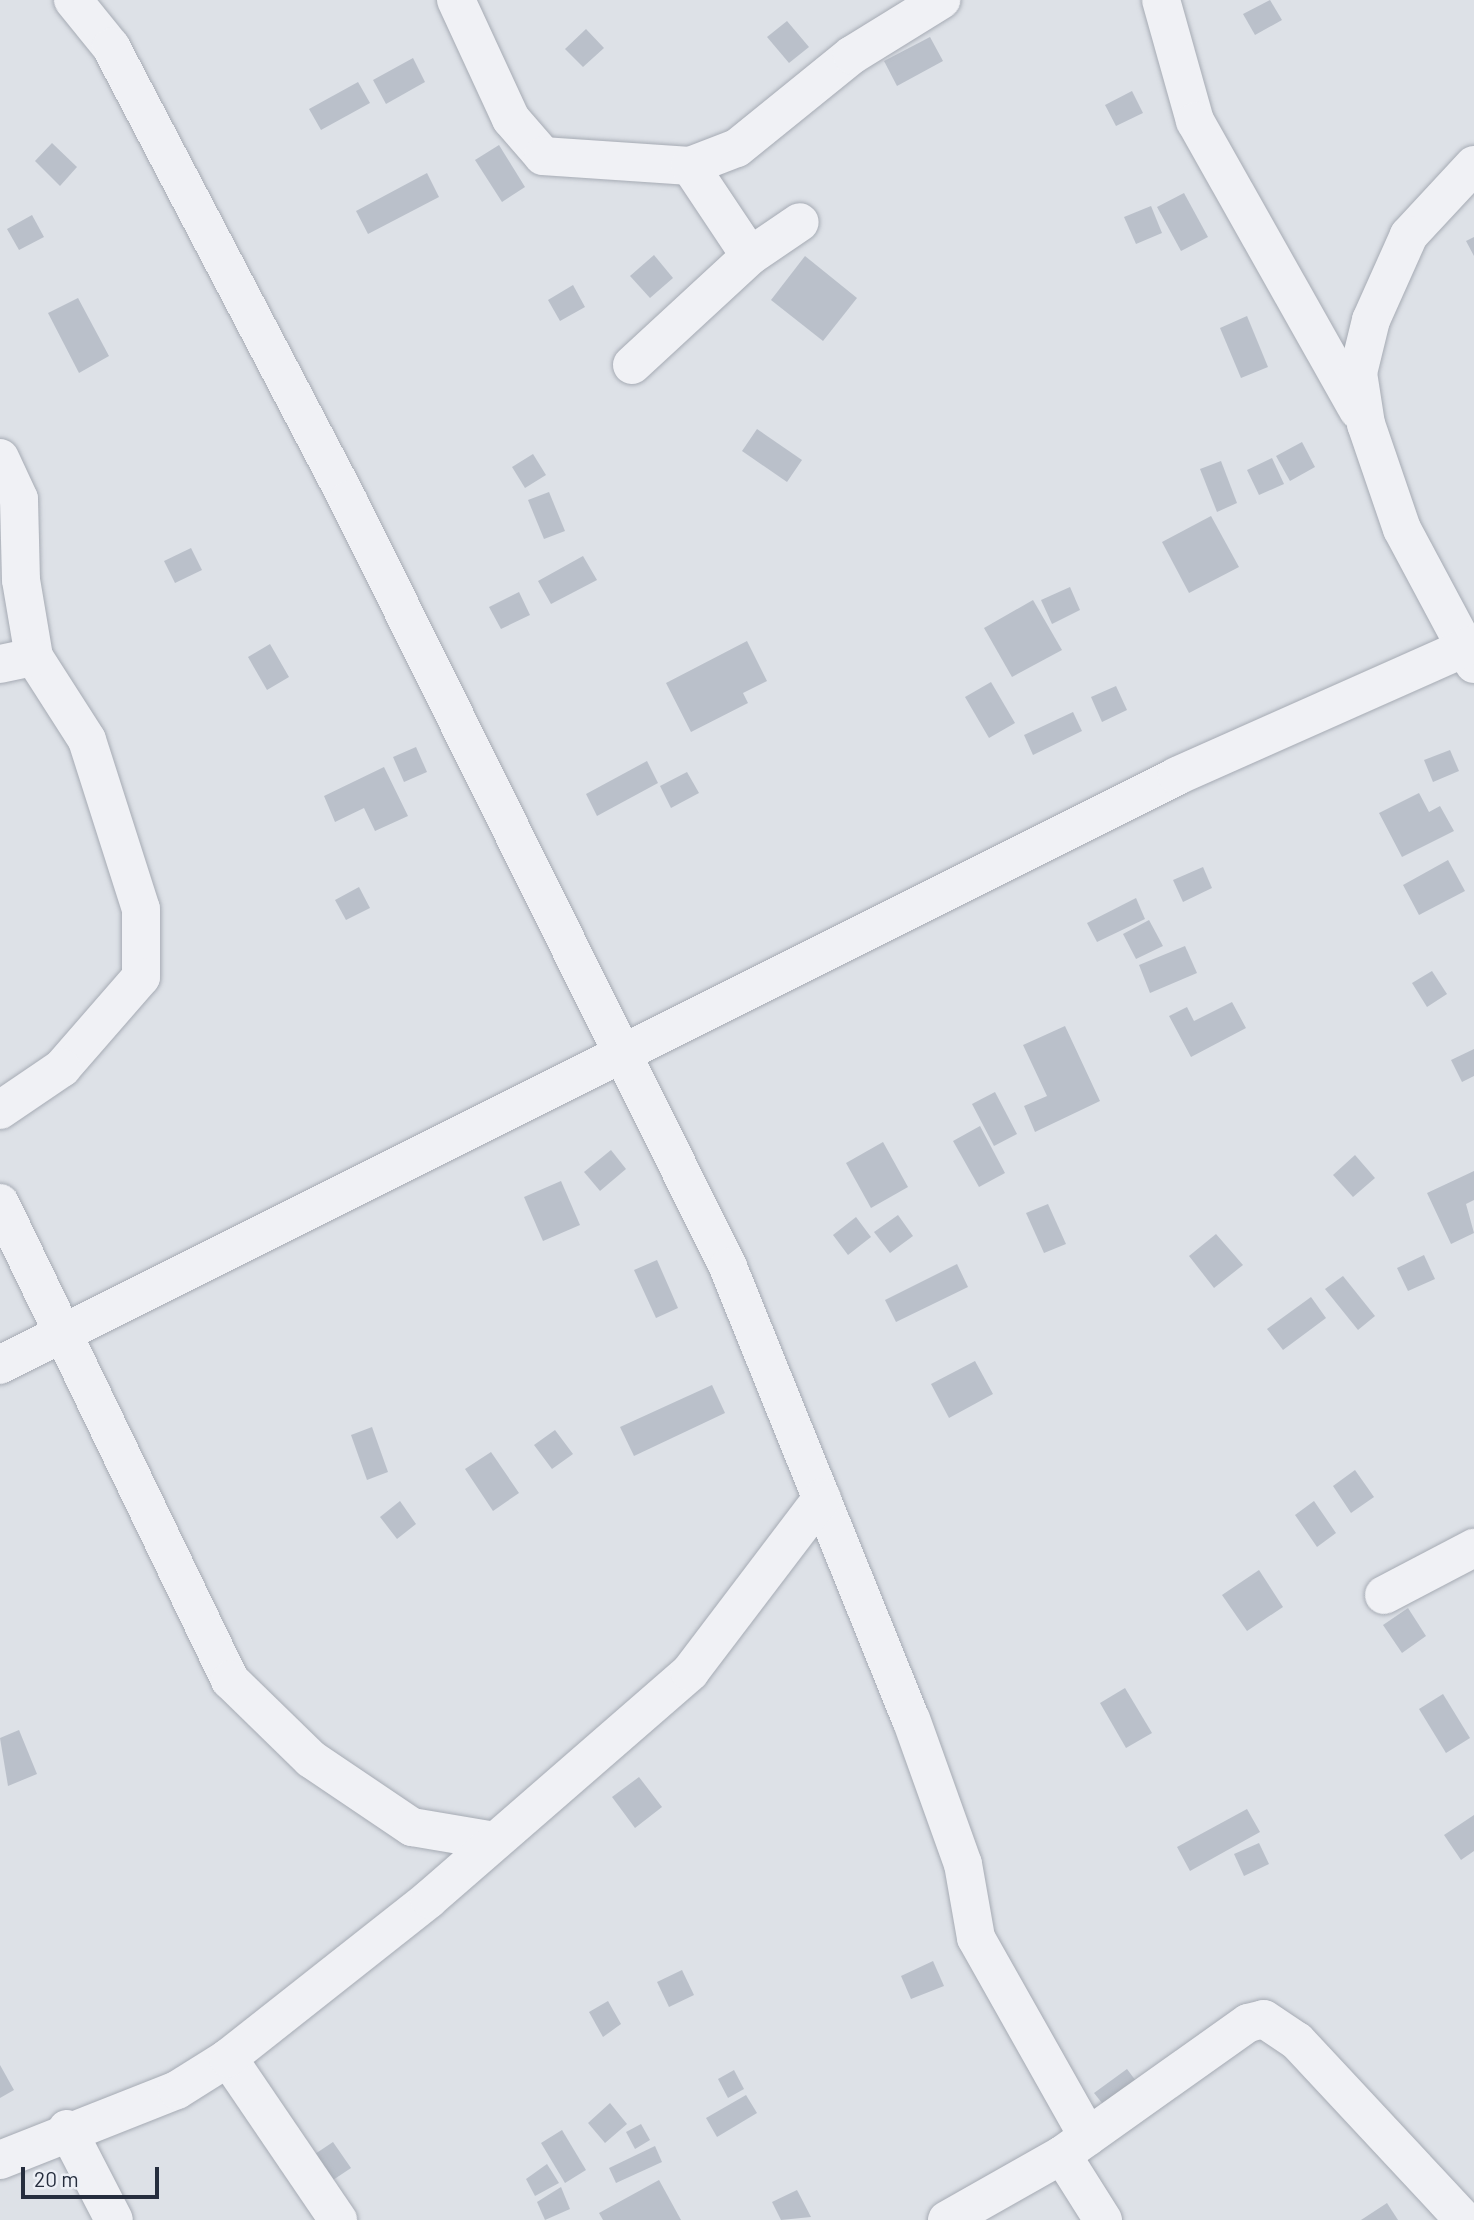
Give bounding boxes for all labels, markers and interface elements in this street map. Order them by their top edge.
scale bar [24,2154,163,2198]
text: 20 m [34,2166,79,2191]

